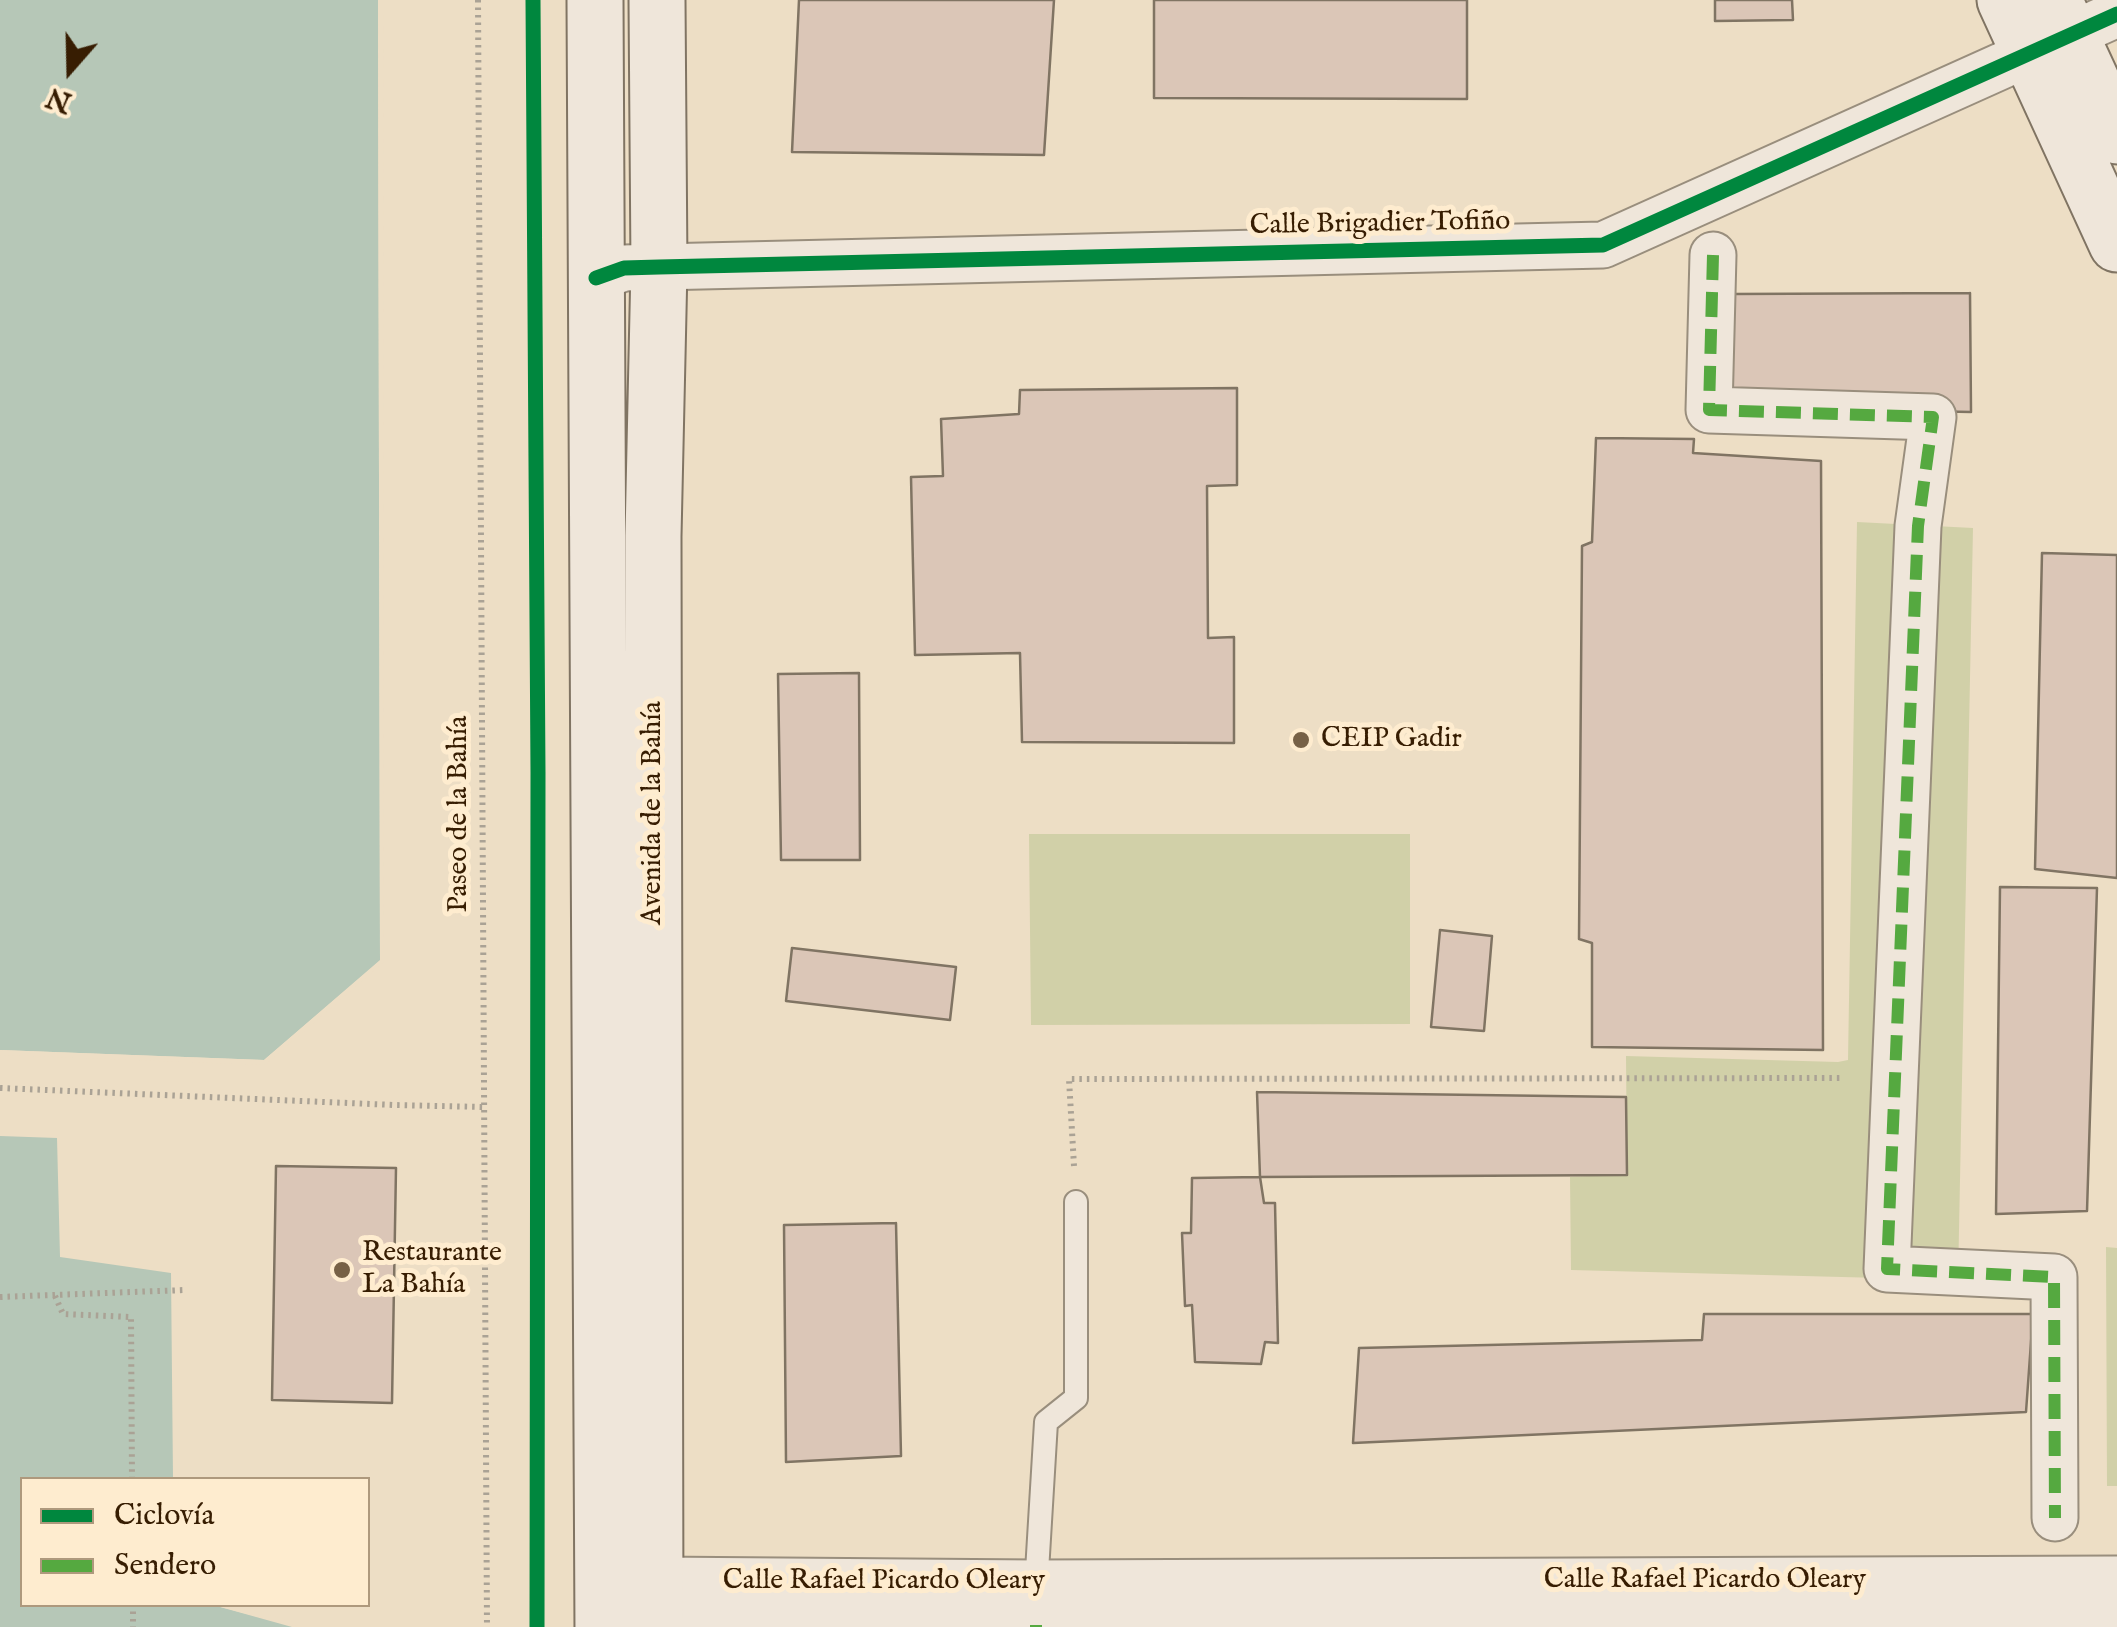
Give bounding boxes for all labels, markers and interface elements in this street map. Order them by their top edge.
north arrow [20,20,120,120]
text: N [42,78,77,119]
street label: Calle Brigadier Tofiño [1249,206,1511,244]
street label: Avenida de la Bahía [637,701,671,925]
street label: Paseo de la Bahía [443,716,477,912]
place label: CEIP Gadir [1321,723,1462,757]
marker: CEIP Gadir [1290,729,1312,751]
place label: Restaurante La Bahía [362,1237,502,1303]
marker: Restaurante La Bahía [331,1259,353,1281]
legend [20,1477,370,1607]
text: Ciclovía [114,1497,214,1535]
text: Sendero [114,1547,216,1585]
street label: Calle Rafael Picardo Oleary [1544,1564,1866,1598]
street label: Calle Rafael Picardo Oleary [723,1565,1045,1599]

